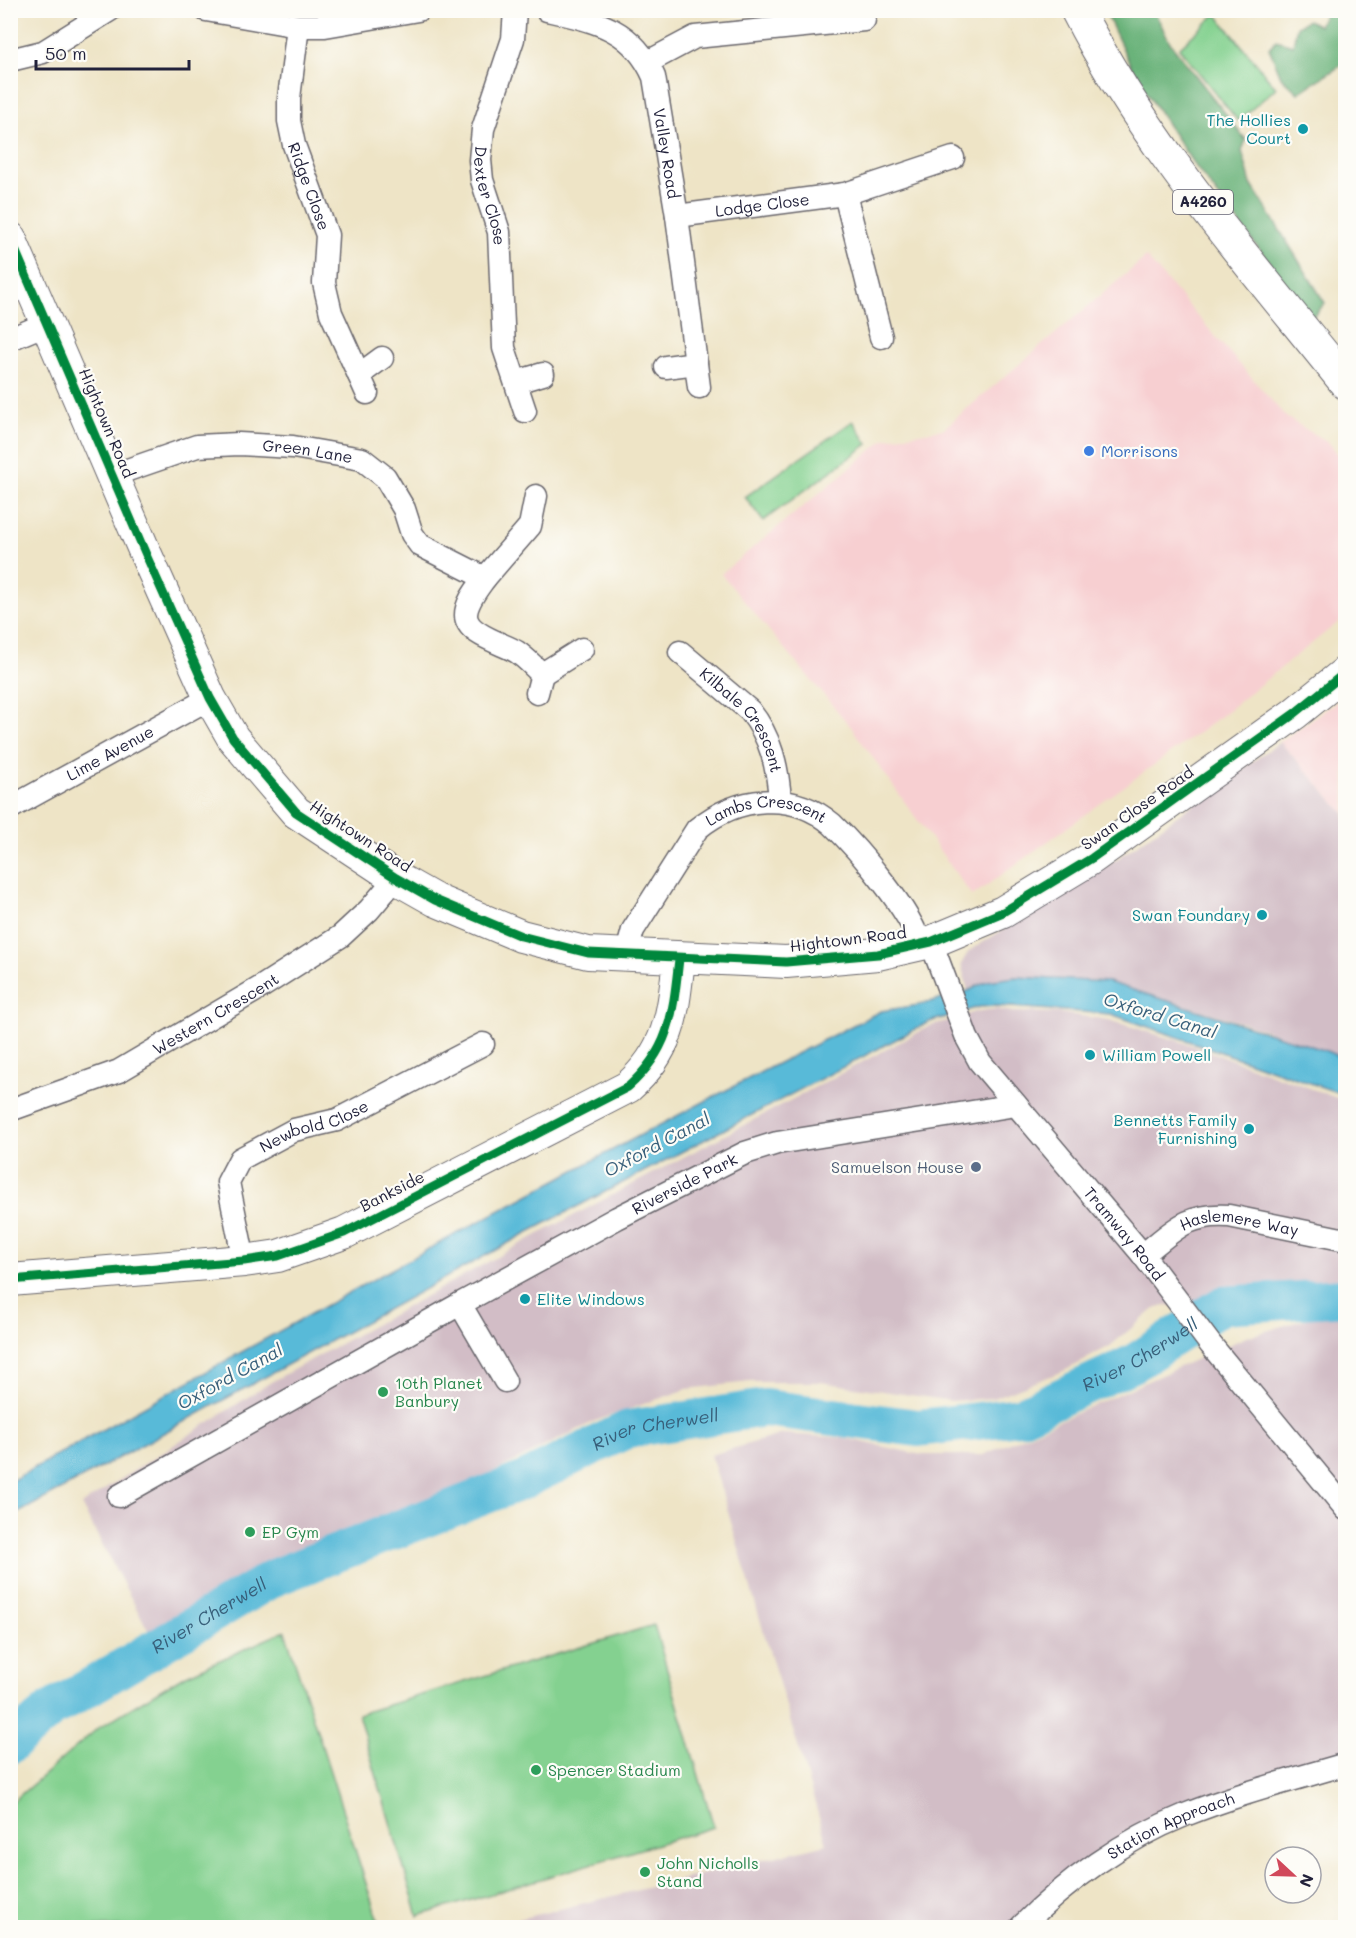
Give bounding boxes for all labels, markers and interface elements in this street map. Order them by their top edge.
scale bar [36,33,189,71]
text: 50 m [45,41,87,65]
street label: Valley Road [649,106,685,200]
place label: The Hollies Court [1207,109,1291,148]
marker: The Hollies Court [1296,122,1310,136]
street label: Ridge Close [284,139,335,233]
street label: Dexter Close [470,145,511,245]
street label: Lodge Close [714,188,811,221]
road number: A4260 [1173,190,1233,214]
street label: Hightown Road [75,365,140,481]
street label: Green Lane [262,434,354,467]
place label: Morrisons [1101,440,1178,461]
marker: Morrisons [1082,444,1096,458]
street label: Kilbale Crescent [696,662,787,774]
street label: Lime Avenue [62,720,157,785]
street label: Swan Close Road [1076,761,1197,854]
text: Lambs Crescent [701,790,832,830]
street label: Hightown Road [306,795,416,876]
street label: Lambs Crescent [703,814,829,836]
place label: Swan Foundary [1132,904,1250,925]
marker: Swan Foundary [1255,908,1269,922]
street label: Hightown Road [788,921,907,956]
street label: Western Crescent [148,968,282,1059]
water label: Oxford Canal [1101,986,1220,1044]
place label: William Powell [1102,1044,1211,1065]
marker: William Powell [1083,1048,1097,1062]
street label: Newbold Close [256,1095,372,1157]
water label: Oxford Canal [599,1106,714,1182]
place label: Bennetts Family Furnishing [1114,1109,1237,1148]
marker: Bennetts Family Furnishing [1242,1122,1256,1136]
street label: Riverside Park [628,1148,741,1219]
place label: Samuelson House [831,1156,964,1177]
marker: Samuelson House [969,1160,983,1174]
street label: Bankside [356,1165,428,1216]
street label: Tramway Road [1080,1182,1169,1284]
street label: Haslemere Way [1175,1205,1301,1240]
place label: Elite Windows [537,1288,645,1309]
marker: Elite Windows [518,1292,532,1306]
water label: River Cherwell [1078,1311,1202,1397]
water label: Oxford Canal [172,1337,287,1415]
place label: 10th Planet Banbury [395,1372,483,1411]
marker: 10th Planet Banbury [376,1385,390,1399]
water label: River Cherwell [588,1402,721,1456]
place label: EP Gym [262,1521,319,1542]
marker: EP Gym [243,1525,257,1539]
water label: River Cherwell [147,1571,271,1659]
place label: Spencer Stadium [548,1759,681,1780]
marker: Spencer Stadium [529,1763,543,1777]
street label: Station Approach [1103,1787,1237,1864]
north arrow [1263,1845,1323,1905]
place label: John Nicholls Stand [657,1852,759,1891]
marker: John Nicholls Stand [638,1865,652,1879]
text: N [1295,1871,1319,1890]

